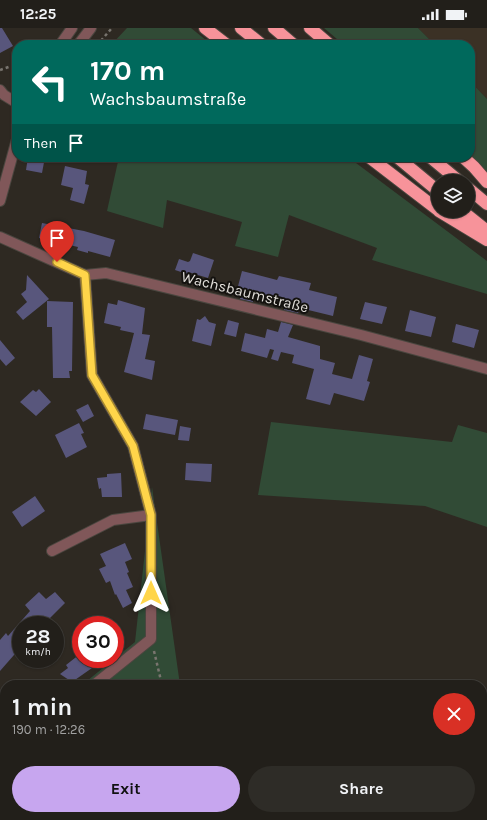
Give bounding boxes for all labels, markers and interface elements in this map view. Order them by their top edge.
text: 12:25 [20,5,56,23]
text: 170 m [90,54,165,87]
icon: left [24,56,76,108]
text: Wachsbaumstraße [90,88,246,110]
icon: arrive [65,132,87,154]
text: Then [24,134,57,152]
map controls [431,174,475,218]
button: layers [431,174,475,218]
pin [40,221,74,262]
icon: arrive [46,227,68,249]
street label: Wachsbaumstraße [180,268,310,316]
position arrow [130,572,172,614]
speed limit sign: 30 [72,616,124,668]
text: 28 [25,625,51,648]
text: km/h [25,646,51,658]
text: 1 min [12,693,72,721]
button: close [433,693,475,735]
text: 190 m · 12:26 [12,722,85,737]
button: Exit [12,766,240,812]
button: Share [248,766,475,812]

